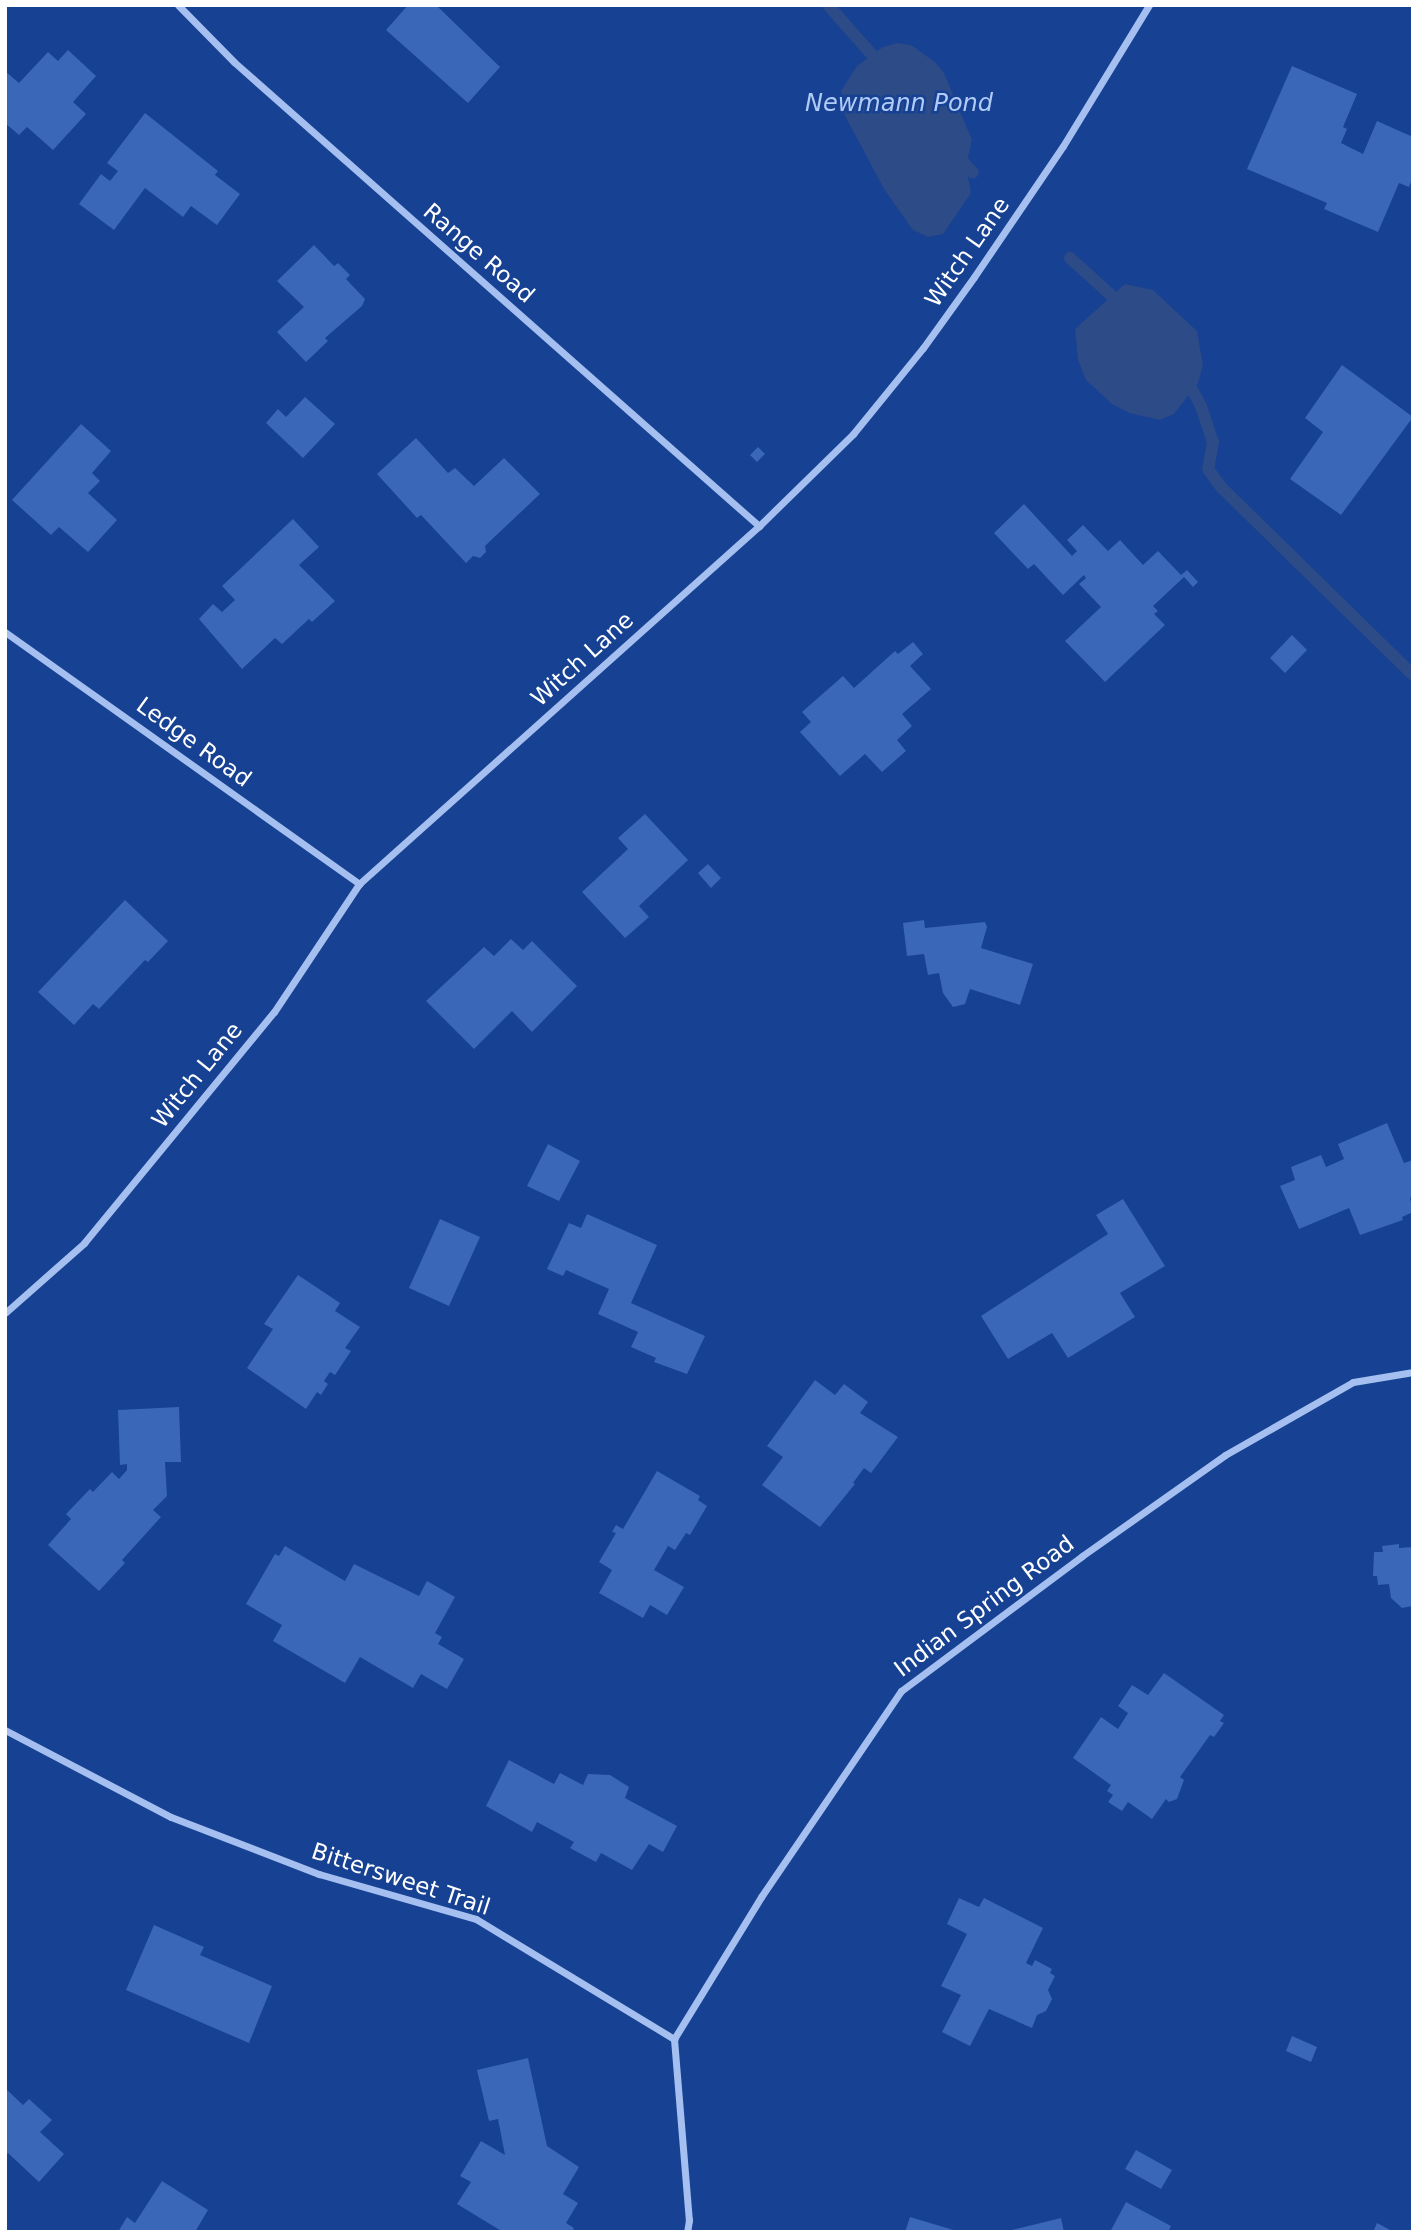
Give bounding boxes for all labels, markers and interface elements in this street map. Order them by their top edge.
water label: Newmann Pond [805,90,993,118]
street label: Witch Lane [919,192,1015,312]
street label: Range Road [418,197,540,309]
street label: Witch Lane [525,606,639,712]
street label: Ledge Road [131,691,257,793]
street label: Witch Lane [146,1017,248,1133]
street label: Indian Spring Road [889,1530,1079,1682]
street label: Bittersweet Trail [308,1837,494,1921]

